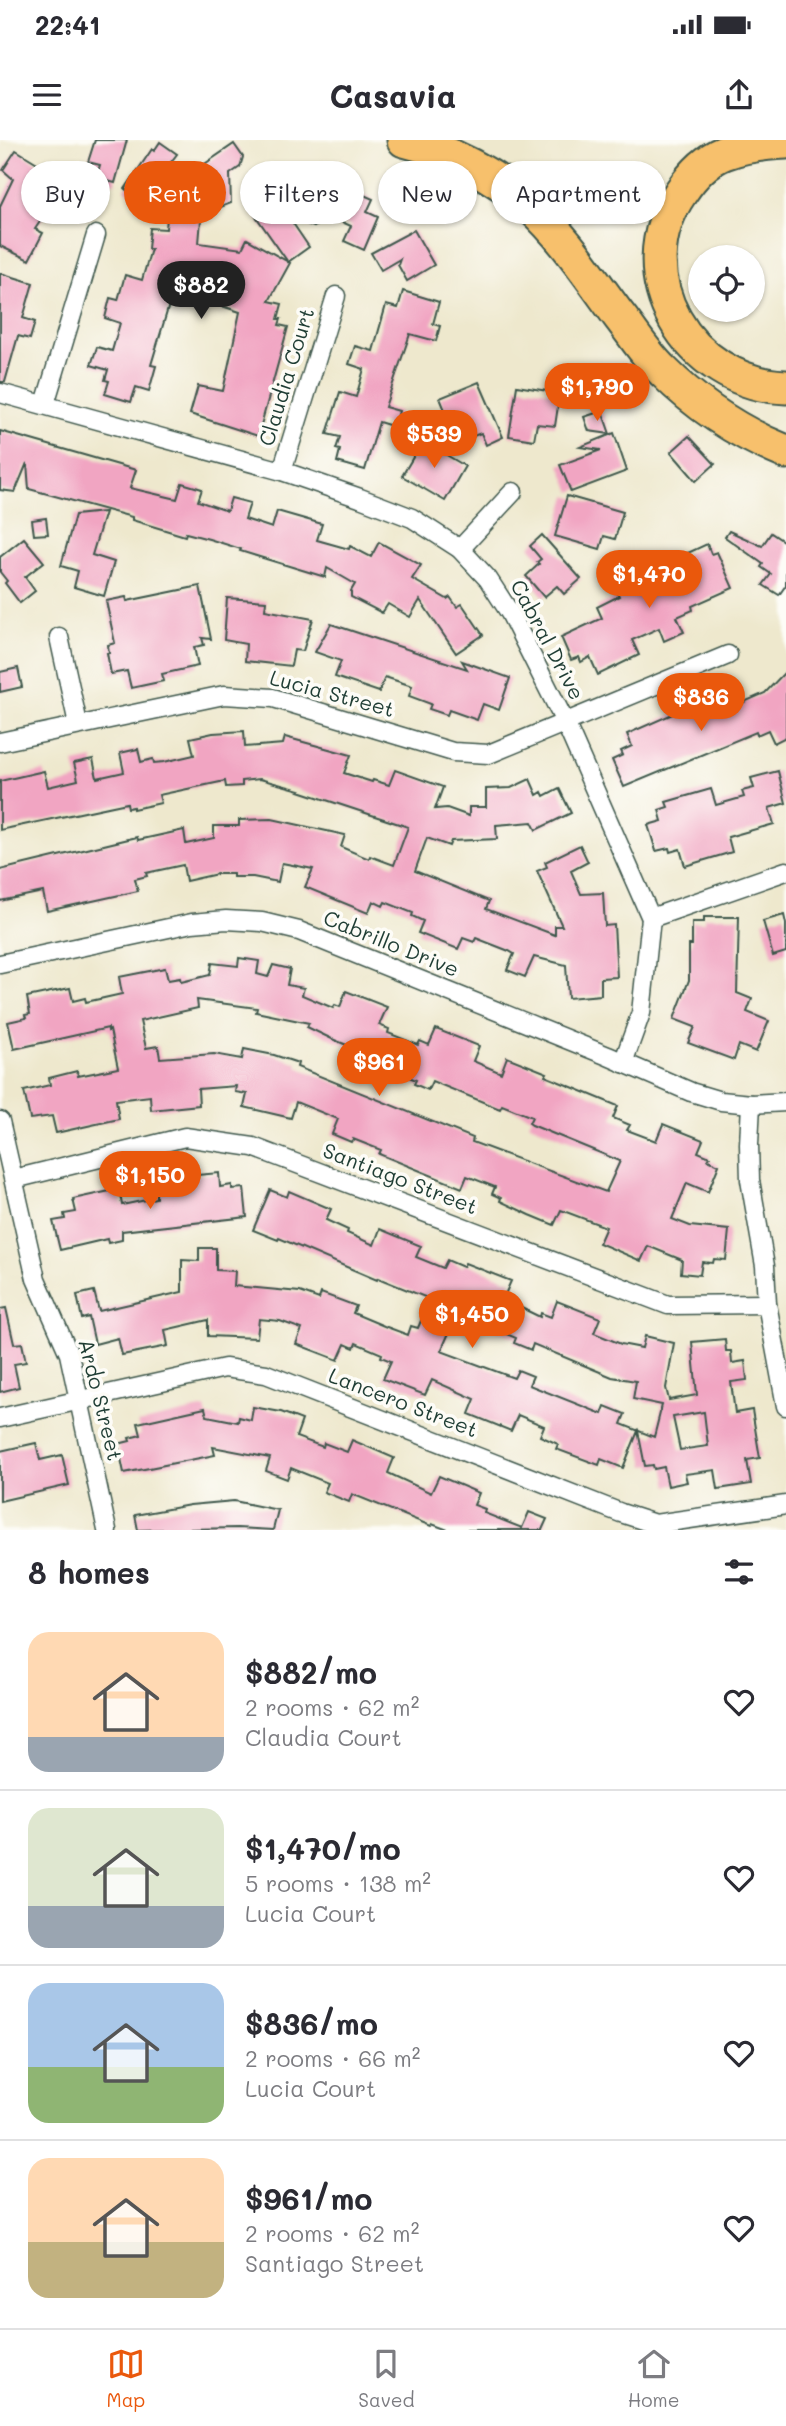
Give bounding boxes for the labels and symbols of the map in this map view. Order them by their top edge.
pin: $882 [160,262,242,321]
street label: Claudia Court [252,304,319,449]
pin: $1,790 [540,364,654,423]
pin: $539 [393,410,475,470]
pin: $1,470 [592,550,706,610]
street label: Cabral Drive [505,574,591,704]
street label: Lucia Street [267,663,398,722]
pin: $836 [660,674,742,733]
street label: Cabrillo Drive [320,903,463,982]
pin: $961 [338,1038,420,1098]
street label: Santiago Street [319,1136,482,1219]
pin: $1,150 [93,1152,207,1211]
pin: $1,450 [415,1290,529,1350]
street label: Ardo Street [73,1336,130,1463]
street label: Lancero Street [325,1361,482,1442]

